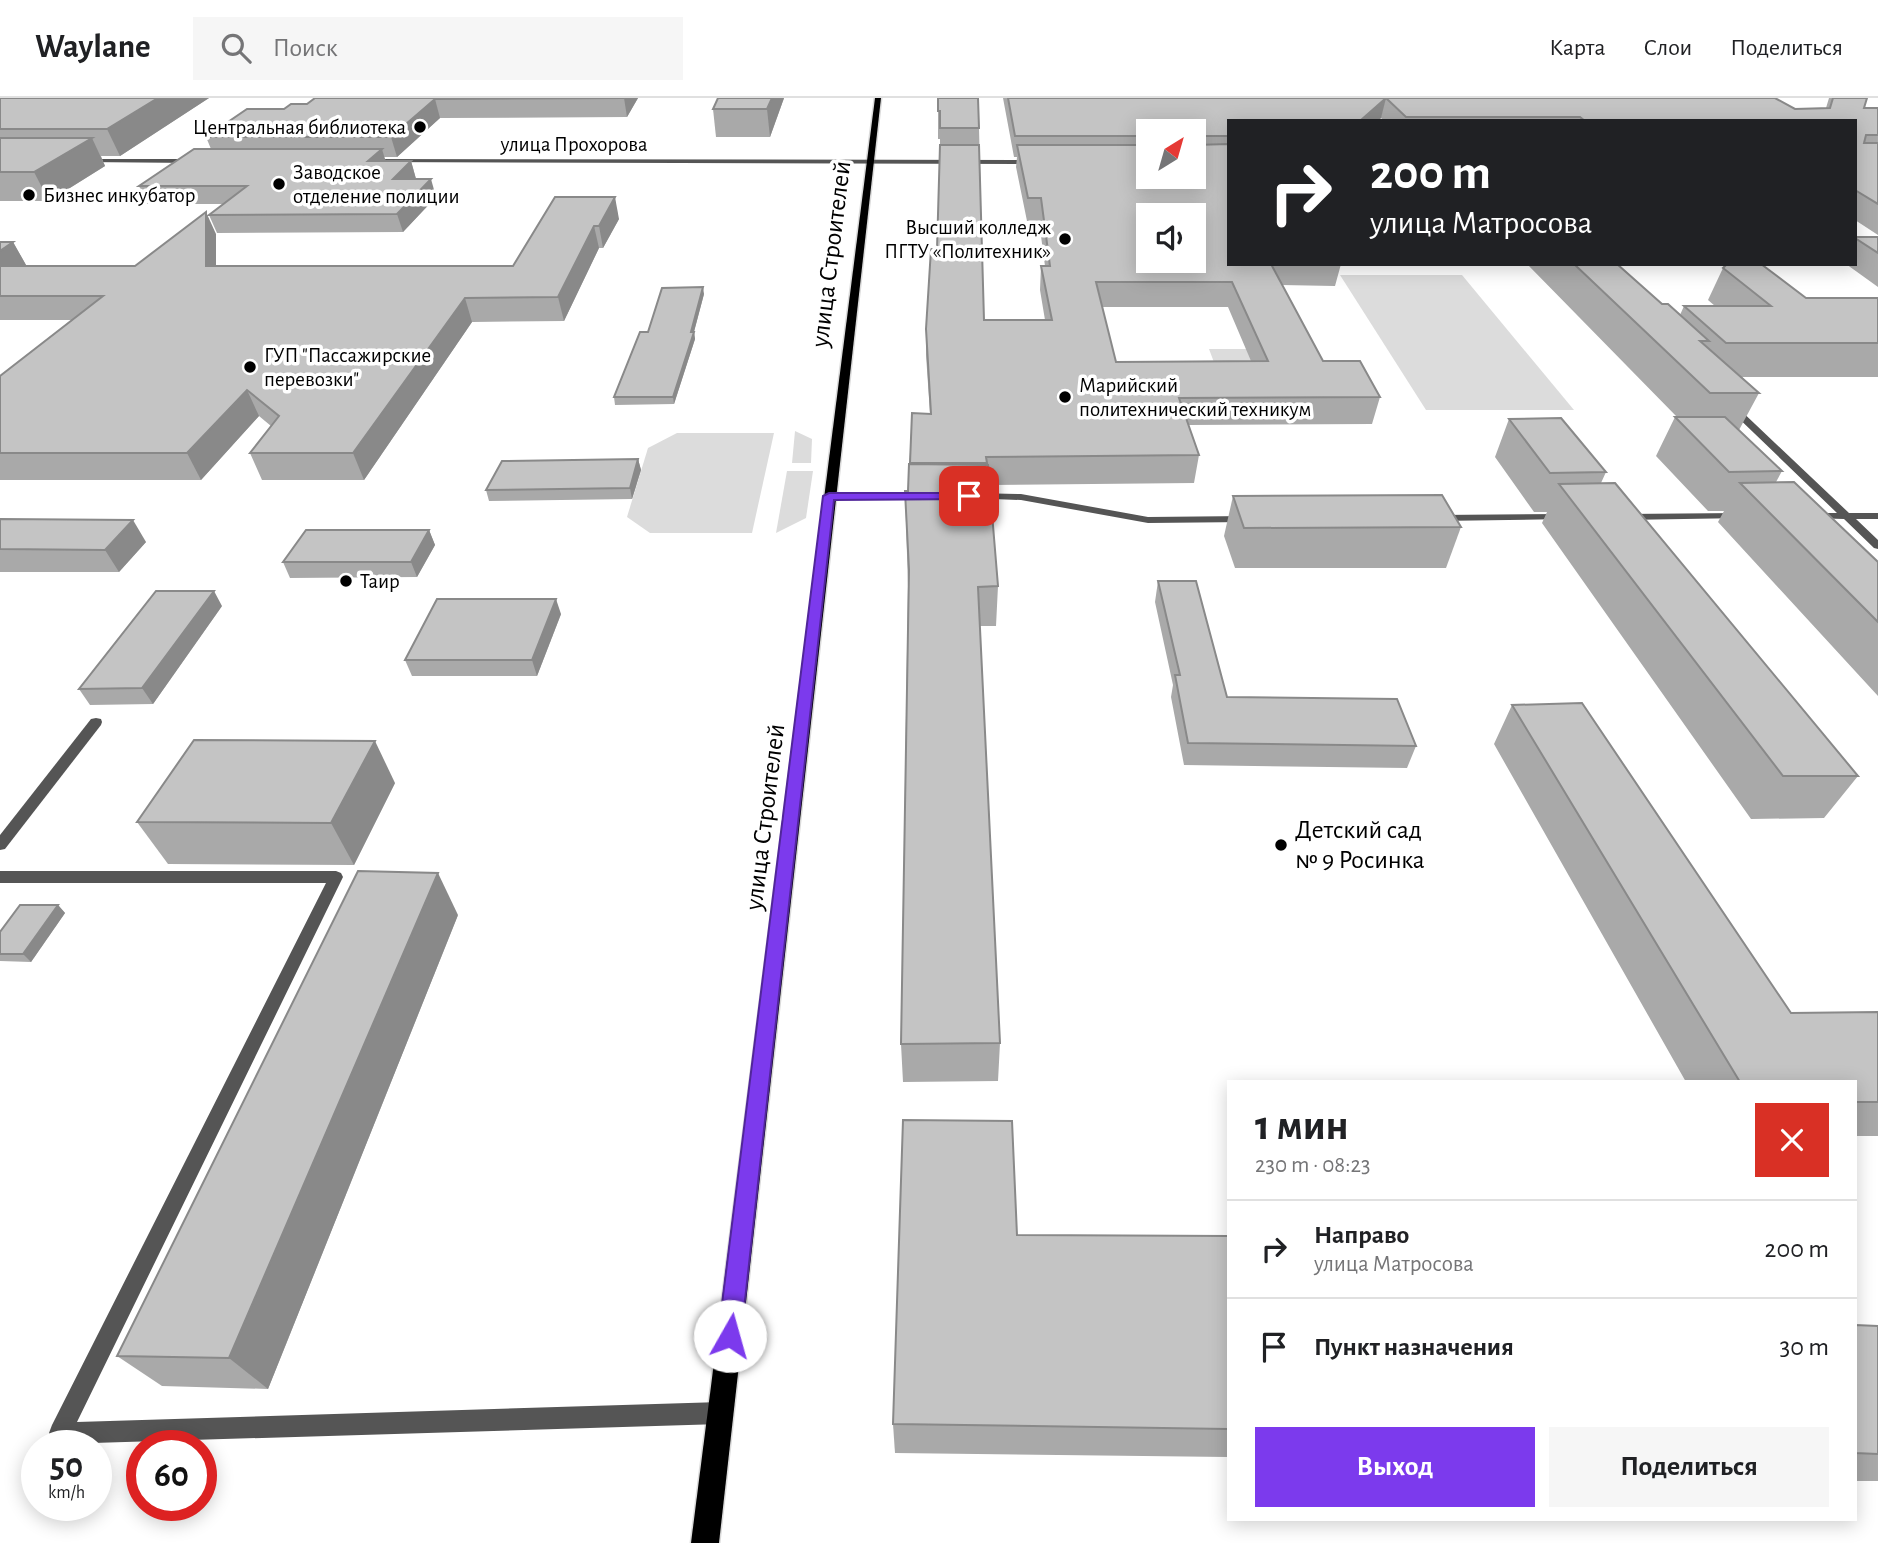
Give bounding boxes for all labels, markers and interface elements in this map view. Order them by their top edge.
search box [193,17,683,80]
icon: search [217,29,255,67]
text: Waylane [35,31,151,64]
text: Поиск [273,35,338,61]
text: Карта [1549,36,1605,60]
text: Слои [1643,36,1692,60]
text: Поделиться [1730,36,1843,60]
place label: Центральная библиотека [193,117,406,138]
marker: Центральная библиотека [412,119,428,135]
north arrow [1136,119,1206,189]
map controls [1136,119,1206,273]
street label: улица Прохорова [500,134,648,155]
icon: right [1255,147,1346,238]
text: 200 m [1370,149,1491,198]
street label: улица Строителей [807,159,855,350]
place label: Заводское отделение полиции [293,162,460,207]
marker: Заводское отделение полиции [271,176,287,192]
place label: Бизнес инкубатор [43,185,195,206]
marker: Бизнес инкубатор [21,187,37,203]
button: sound [1136,203,1206,273]
text: улица Матросова [1370,207,1592,239]
place label: Высший колледж ПГТУ «Политехник» [884,217,1051,262]
marker: Высший колледж ПГТУ «Политехник» [1057,231,1073,247]
place label: ГУП "Пассажирские перевозки" [264,345,431,390]
marker: ГУП "Пассажирские перевозки" [242,359,258,375]
place label: Марийский политехнический техникум [1079,375,1311,420]
marker: Марийский политехнический техникум [1057,389,1073,405]
pin [939,466,999,526]
icon: arrive [950,477,988,515]
place label: Таир [360,571,400,592]
marker: Таир [338,573,354,589]
street label: улица Строителей [741,722,789,913]
place label: Детский сад № 9 Росинка [1295,817,1425,873]
marker: Детский сад № 9 Росинка [1273,837,1289,853]
button: close [1755,1103,1829,1177]
text: 1 мин [1255,1105,1349,1147]
text: 230 m · 08:23 [1255,1154,1370,1177]
text: Направо [1314,1222,1409,1248]
icon: right [1255,1230,1293,1268]
text: 200 m [1765,1236,1829,1262]
text: улица Матросова [1314,1253,1474,1276]
position arrow [693,1299,767,1373]
icon: arrive [1255,1328,1293,1366]
text: Пункт назначения [1314,1334,1514,1360]
text: 30 m [1779,1334,1829,1360]
button: Выход [1255,1427,1535,1507]
button: Поделиться [1549,1427,1829,1507]
speed limit sign: 60 [126,1430,217,1521]
text: 50 [50,1449,83,1484]
text: km/h [48,1484,85,1502]

